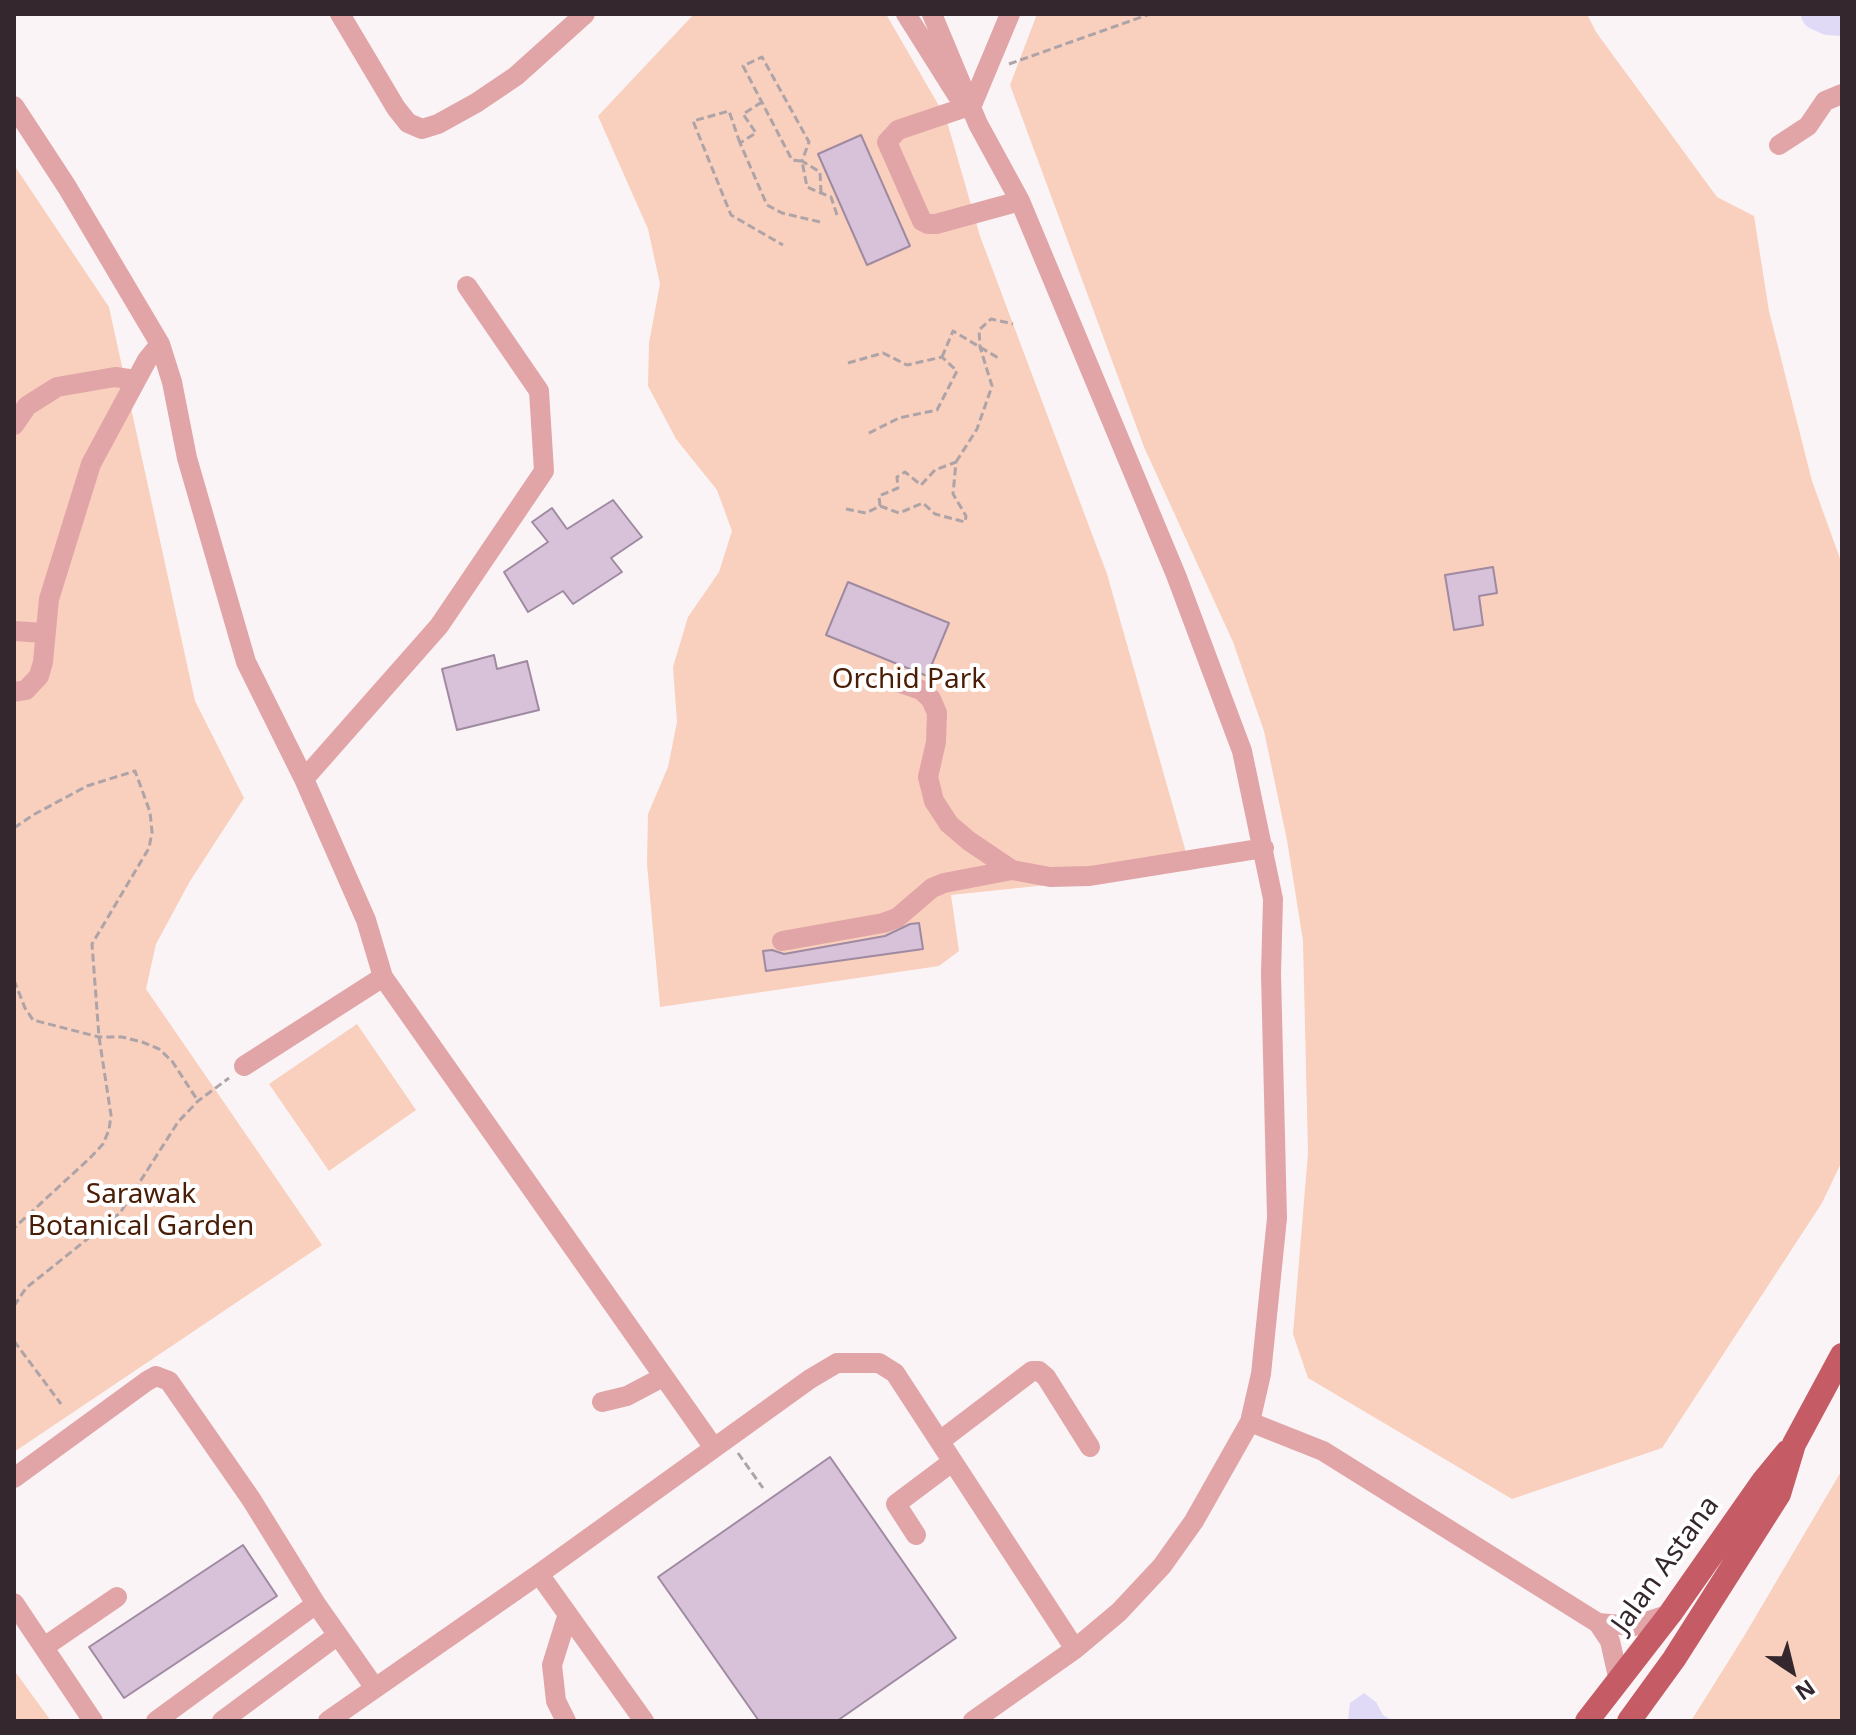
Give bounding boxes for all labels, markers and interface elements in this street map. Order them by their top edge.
park label: Orchid Park [832,663,986,697]
park label: Sarawak Botanical Garden [28,1178,254,1244]
street label: Jalan Astana [1605,1490,1727,1640]
north arrow [1752,1631,1832,1711]
text: N [1790,1673,1822,1708]

